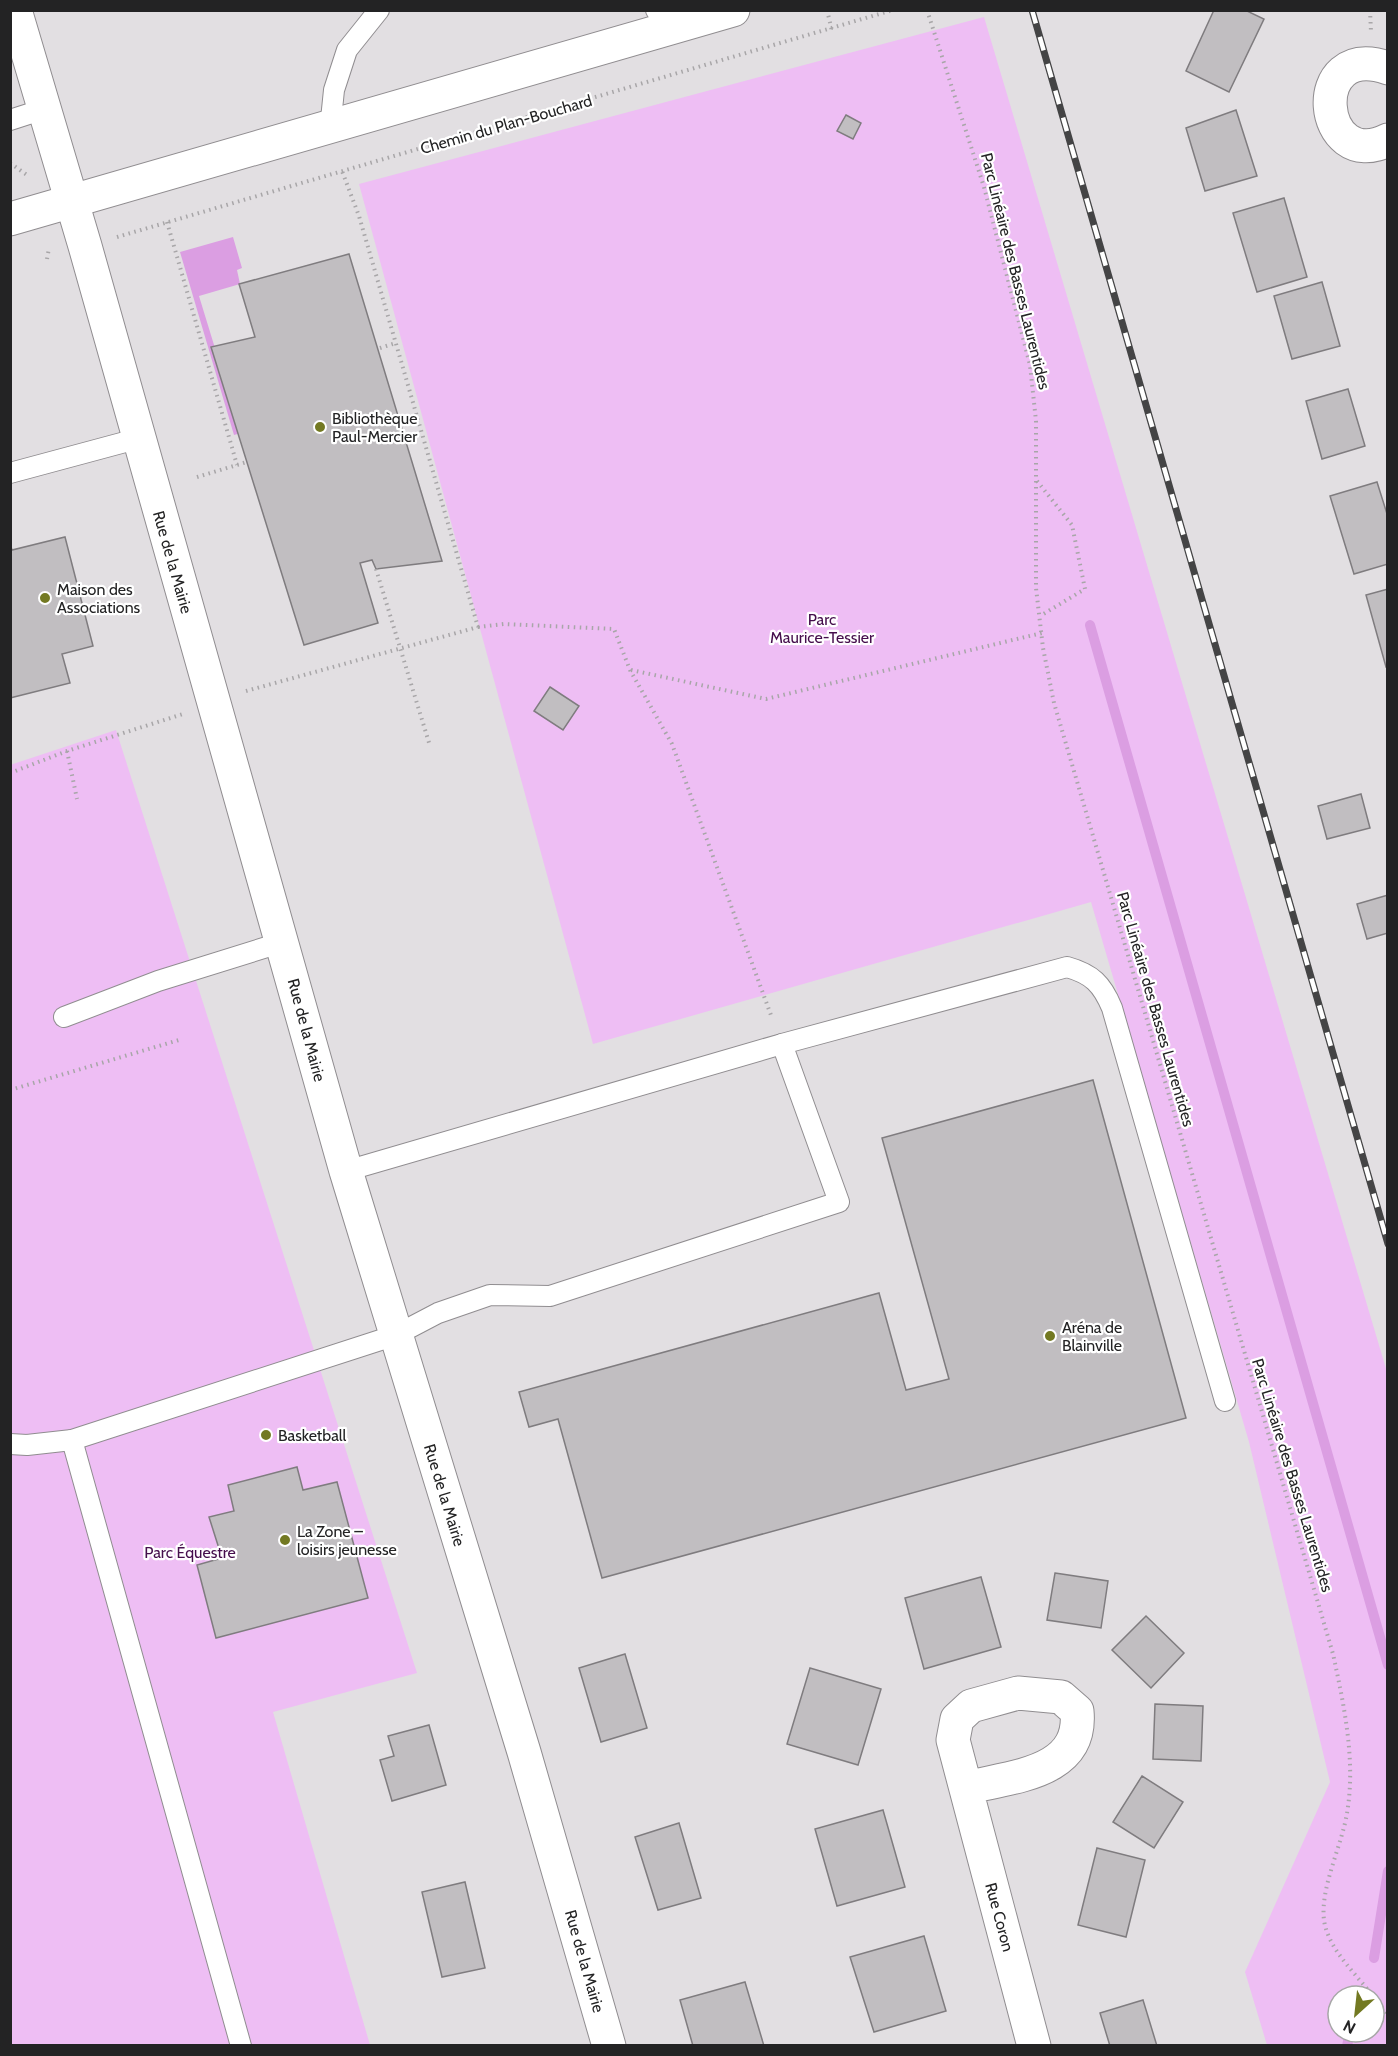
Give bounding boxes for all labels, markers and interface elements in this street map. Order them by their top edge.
street label: Chemin du Plan-Bouchard [418,91,594,158]
street label: Parc Linéaire des Basses Laurentides [977,151,1054,392]
place label: Bibliothèque Paul-Mercier [332,409,418,446]
marker: Bibliothèque Paul-Mercier [313,420,327,434]
street label: Rue de la Mairie [149,509,196,616]
place label: Maison des Associations [57,580,141,617]
marker: Maison des Associations [38,591,52,605]
park label: Parc Maurice-Tessier [770,610,875,647]
street label: Parc Linéaire des Basses Laurentides [1113,890,1198,1129]
street label: Rue de la Mairie [284,976,329,1084]
place label: Aréna de Blainville [1062,1318,1122,1355]
marker: Aréna de Blainville [1043,1329,1057,1343]
street label: Parc Linéaire des Basses Laurentides [1248,1356,1337,1595]
place label: Basketball [278,1426,347,1445]
marker: Basketball [259,1428,273,1442]
street label: Rue de la Mairie [420,1442,469,1549]
place label: La Zone – loisirs jeunesse [297,1522,397,1559]
marker: La Zone – loisirs jeunesse [278,1533,292,1547]
park label: Parc Équestre [144,1543,236,1562]
street label: Rue Coron [981,1881,1018,1954]
street label: Rue de la Mairie [561,1908,608,2015]
north arrow [1326,1984,1386,2044]
text: N [1340,2016,1359,2038]

